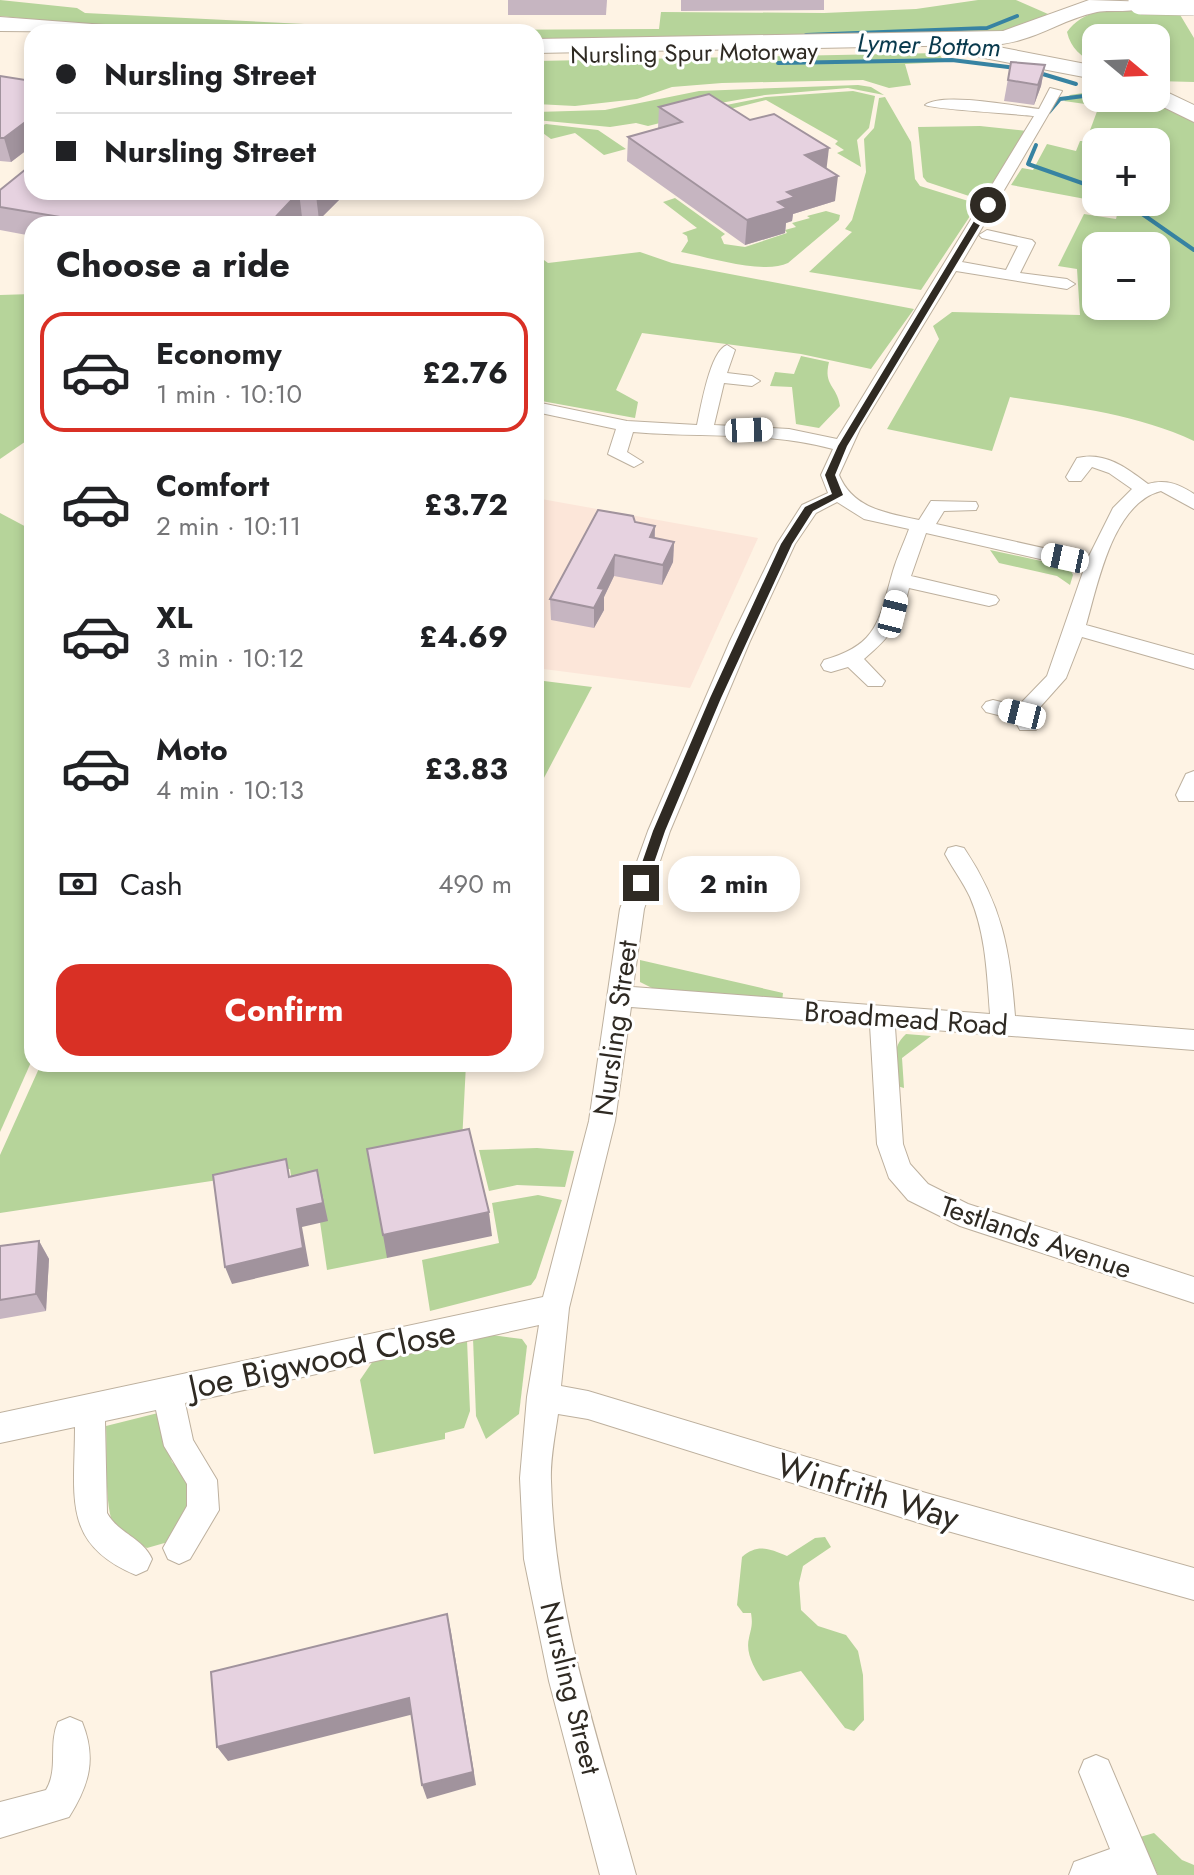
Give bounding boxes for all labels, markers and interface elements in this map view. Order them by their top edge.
water label: Lymer Bottom [856,24,1002,66]
north arrow [1082,24,1170,112]
map controls [1082,24,1170,320]
street label: Nursling Spur Motorway [570,33,819,72]
text: Nursling Street [104,53,316,96]
button: + [1082,128,1170,216]
text: Nursling Street [104,130,316,173]
route start [970,187,1006,223]
button: − [1082,232,1170,320]
text: Choose a ride [56,238,290,290]
text: Economy [156,332,282,375]
icon: car [60,336,132,408]
text: £2.76 [422,351,508,394]
text: 1 min · 10:10 [156,375,302,413]
car [725,417,773,443]
text: Comfort [156,464,269,507]
icon: car [60,468,132,540]
text: £3.72 [424,483,508,526]
text: 2 min · 10:11 [156,507,301,545]
car [1039,541,1091,575]
car [876,588,910,640]
text: XL [156,596,192,639]
icon: car [60,600,132,672]
text: £4.69 [419,615,508,658]
text: 3 min · 10:12 [156,639,304,677]
car [996,697,1048,731]
text: Moto [156,728,228,771]
icon: car [60,732,132,804]
text: £3.83 [424,747,508,790]
text: 4 min · 10:13 [156,771,304,809]
callout: 2 min [669,855,801,911]
icon: cash [56,862,100,906]
text: Cash [120,863,183,906]
text: 490 m [438,865,512,903]
route end [623,865,659,901]
text: 2 min [700,865,768,903]
street label: Nursling Street [583,937,648,1119]
button: Confirm [56,964,512,1056]
street label: Broadmead Road [803,991,1009,1046]
street label: Testlands Avenue [935,1186,1137,1289]
street label: Joe Bigwood Close [180,1307,460,1413]
street label: Winfrith Way [771,1441,965,1542]
street label: Nursling Street [529,1597,612,1779]

